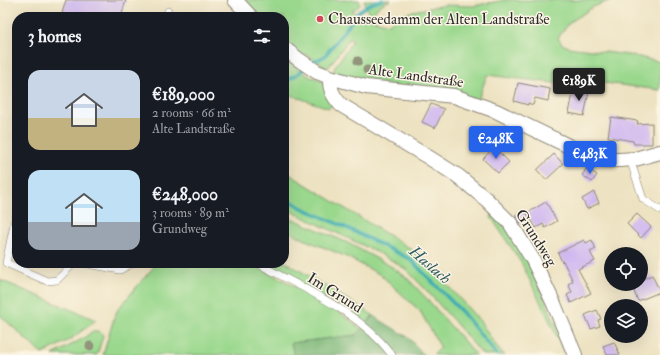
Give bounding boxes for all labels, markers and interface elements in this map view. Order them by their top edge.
place label: Chausseedamm der Alten Landstraße [328,10,550,29]
marker: Chausseedamm der Alten Landstraße [315,14,325,24]
icon: filters [251,25,273,47]
text: 3 homes [28,26,81,47]
street label: Alte Landstraße [366,60,465,92]
pin: €189K [551,68,607,102]
text: €189K [562,73,596,89]
text: €189,000 [152,84,215,105]
icon: home [60,86,108,134]
text: 2 rooms · 66 m² [152,105,231,121]
text: Alte Landstraße [152,121,235,137]
pin: €248K [468,126,524,160]
text: €248K [478,131,514,147]
pin: €483K [562,141,618,175]
text: €483K [573,146,607,162]
text: €248,000 [152,184,218,205]
icon: home [60,186,108,234]
text: 3 rooms · 89 m² [152,205,229,221]
street label: Grundweg [511,206,561,271]
text: Grundweg [152,221,207,237]
water label: Haslach [404,241,455,289]
map controls [604,247,648,343]
button: locate [604,247,648,291]
street label: Im Grund [304,269,367,318]
button: layers [604,299,648,343]

